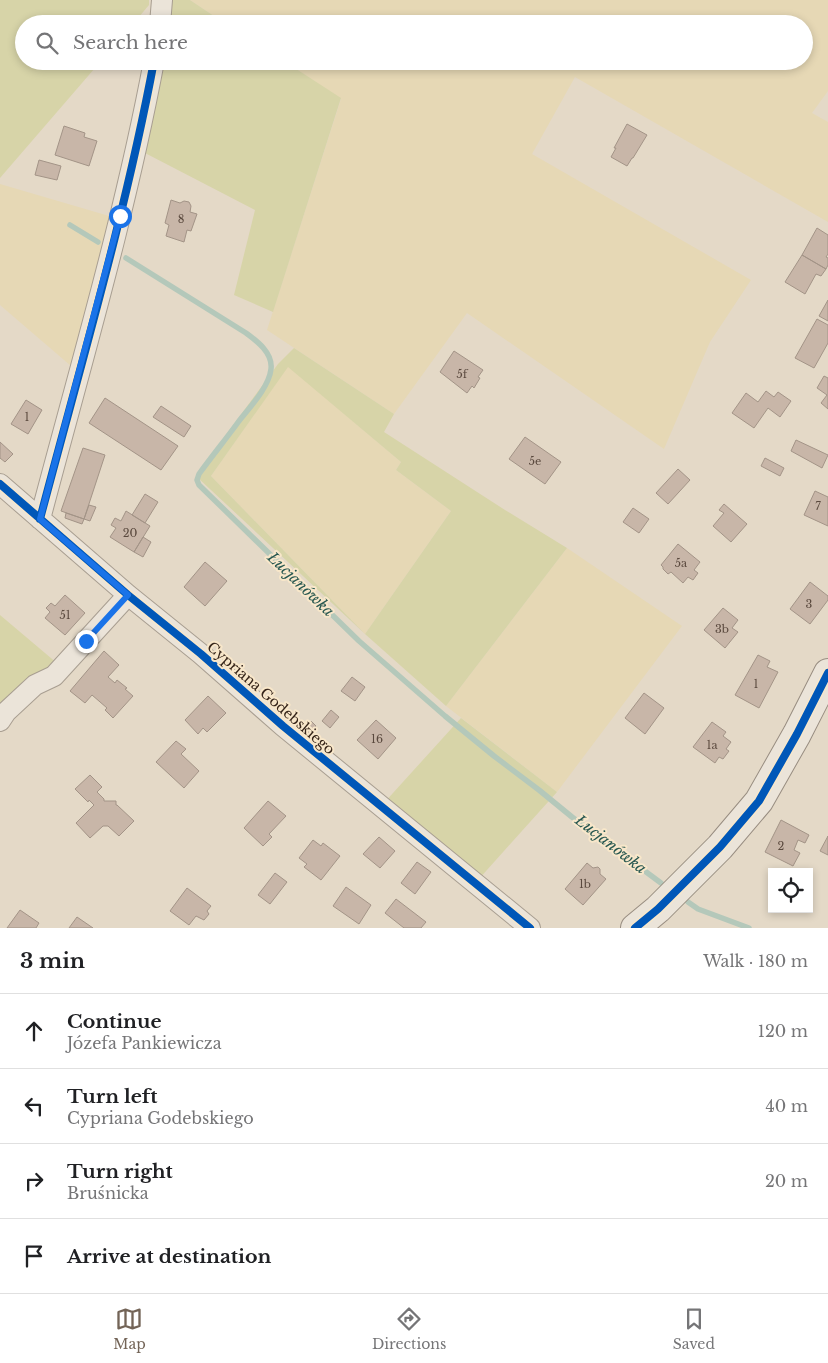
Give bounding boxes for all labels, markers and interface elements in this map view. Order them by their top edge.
search box [15,15,813,70]
icon: search [33,29,61,57]
text: Search here [73,31,188,54]
route start [109,205,132,228]
house number: 8 [178,212,184,226]
house number: 5f [457,367,469,381]
house number: 1 [25,410,30,424]
house number: 5e [529,454,541,468]
house number: 7 [815,499,821,513]
house number: 20 [123,526,137,540]
water label: Łucjanówka [263,547,338,620]
house number: 5a [675,556,688,570]
house number: 3 [806,597,813,611]
house number: 51 [59,608,71,622]
house number: 3b [715,622,729,636]
route end [75,630,98,653]
street label: Cypriana Godebskiego [203,638,339,758]
house number: 1 [754,677,759,691]
house number: 16 [371,732,383,746]
house number: 1a [707,738,718,752]
water label: Łucjanówka [571,810,650,878]
house number: 2 [778,839,785,853]
map controls [768,868,813,913]
button: locate [768,868,813,913]
house number: 1b [579,877,591,891]
text: 3 min [20,948,85,974]
text: Walk · 180 m [703,951,808,971]
text: Continue [67,1010,162,1033]
icon: ahead [20,1017,48,1045]
text: 120 m [758,1021,808,1041]
text: Józefa Pankiewicza [67,1033,222,1053]
text: Turn left [67,1085,158,1108]
icon: left [20,1092,48,1120]
text: 40 m [765,1096,808,1116]
text: Cypriana Godebskiego [67,1108,254,1128]
text: Turn right [67,1160,173,1183]
icon: right [20,1167,48,1195]
text: 20 m [765,1171,808,1191]
text: Bruśnicka [67,1183,149,1203]
icon: arrive [20,1242,48,1270]
text: Arrive at destination [67,1245,271,1268]
tab: Map [113,1305,146,1353]
tab: Directions [372,1305,446,1353]
tab: Saved [673,1305,715,1353]

